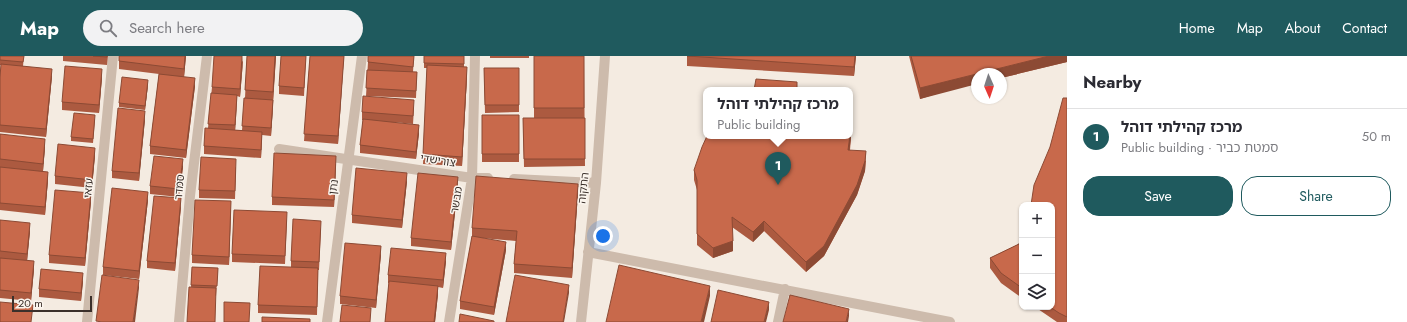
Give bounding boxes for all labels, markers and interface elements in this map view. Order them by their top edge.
search box [83,10,363,46]
text: Map [20,15,59,42]
icon: search [97,17,119,39]
text: Search here [129,17,205,39]
text: Home [1179,18,1215,38]
text: Map [1237,18,1263,38]
text: About [1285,18,1320,38]
text: Contact [1342,18,1387,38]
north arrow [971,68,1007,104]
text: Nearby [1083,70,1141,94]
popup [703,87,853,139]
text: מרכז קהילתי דוהל [717,93,839,115]
text: Public building [717,115,801,134]
text: מרכז קהילתי דוהל [1121,116,1242,138]
text: 1 [1093,127,1099,146]
text: 50 m [1362,127,1391,146]
text: Public building · סמטת כביר [1121,138,1278,157]
street label: צורישדי [419,149,457,171]
pin: 1 [765,152,791,185]
street label: התקוה [573,171,593,205]
street label: סמדר [170,173,188,201]
button: Save [1083,176,1233,216]
button: Share [1241,176,1391,216]
street label: עזאי [79,177,97,199]
street label: נתן [324,178,342,196]
street label: מבשר [446,185,466,215]
map controls [1019,202,1055,310]
button: + [1019,202,1055,238]
your location [593,226,613,246]
button: − [1019,238,1055,274]
button: layers [1019,274,1055,310]
scale bar [12,294,92,313]
text: 20 m [18,295,43,311]

